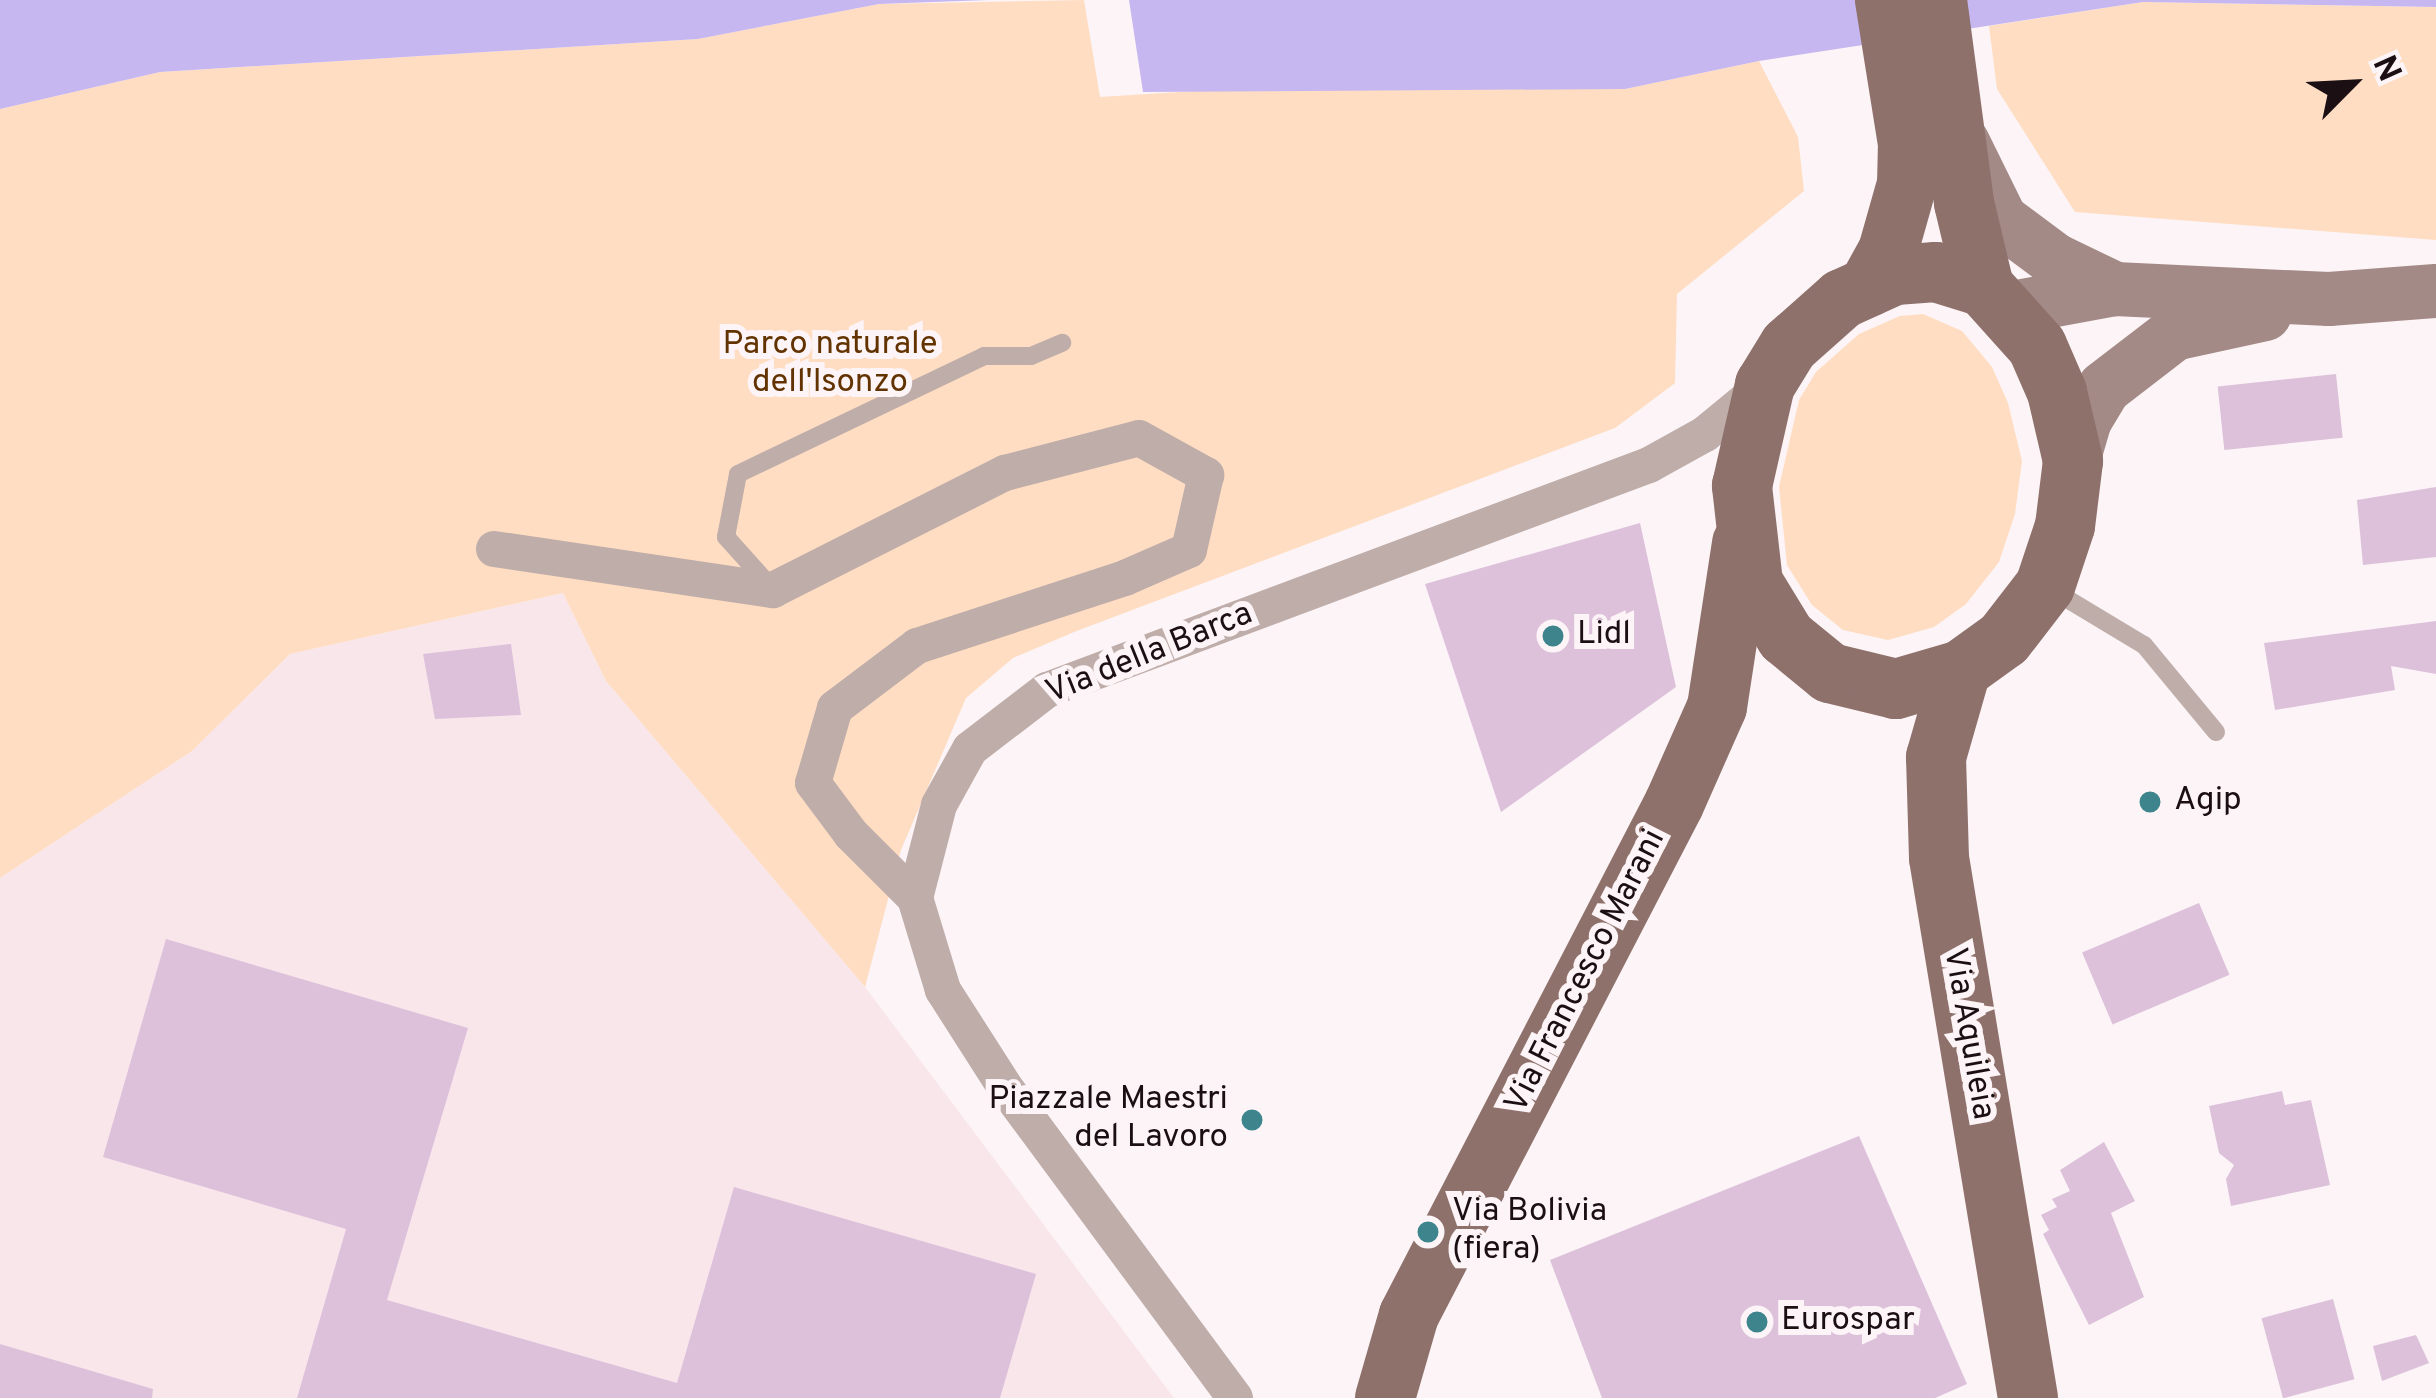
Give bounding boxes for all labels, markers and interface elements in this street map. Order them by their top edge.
north arrow [2292,24,2412,144]
text: N [2361,50,2409,89]
park label: Parco naturale dell'Isonzo [723,326,937,404]
street label: Via della Barca [1041,596,1259,714]
place label: Lidl [1577,616,1631,656]
marker: Lidl [1540,623,1566,649]
place label: Agip [2174,782,2242,822]
marker: Agip [2137,789,2163,815]
street label: Via Francesco Marani [1498,824,1676,1120]
street label: Via Aquileia [1932,945,2002,1123]
place label: Piazzale Maestri del Lavoro [988,1081,1228,1159]
marker: Piazzale Maestri del Lavoro [1239,1107,1265,1133]
place label: Via Bolivia (fiera) [1452,1193,1607,1271]
marker: Via Bolivia (fiera) [1415,1219,1441,1245]
place label: Eurospar [1781,1302,1915,1342]
marker: Eurospar [1744,1309,1770,1335]

